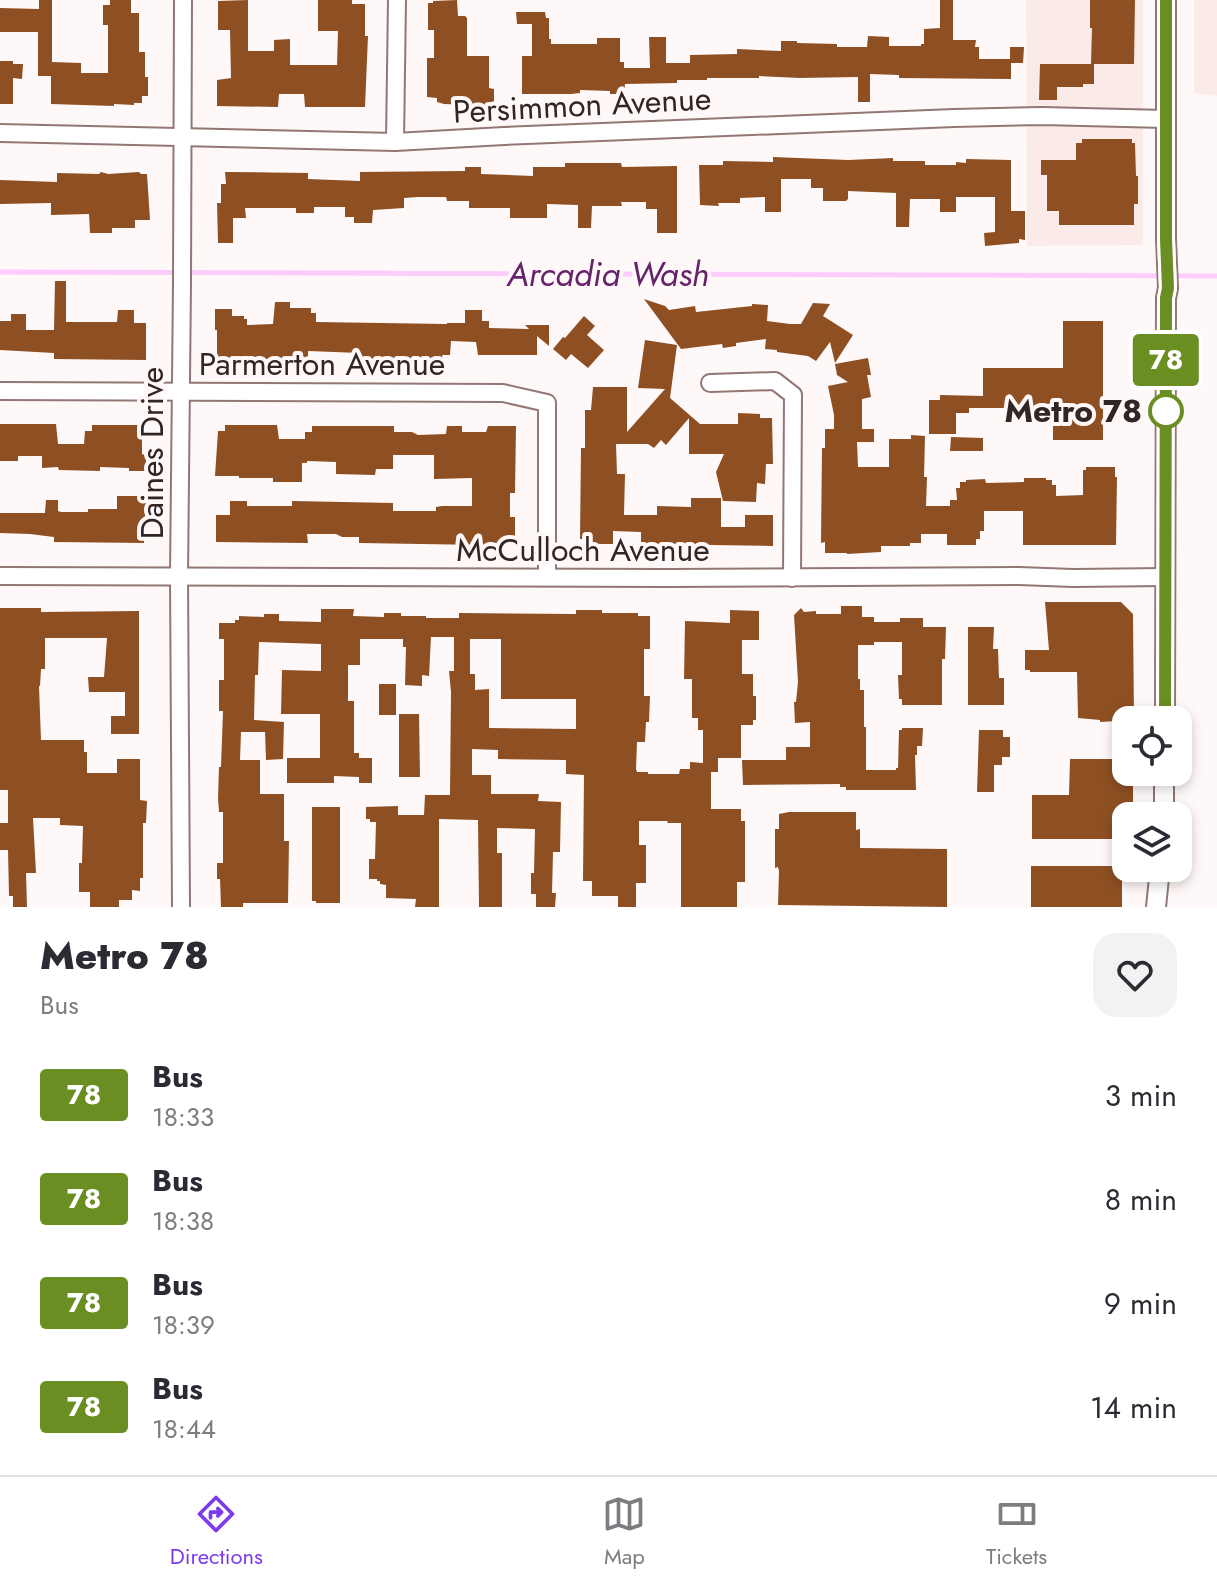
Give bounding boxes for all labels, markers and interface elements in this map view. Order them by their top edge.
street label: Persimmon Avenue [452,75,712,135]
water label: Arcadia Wash [506,250,709,299]
line badge: 78 [1130,334,1202,386]
text: 78 [1149,339,1183,380]
street label: Parmerton Avenue [199,341,445,387]
street label: Daines Drive [129,367,175,539]
place label: Metro 78 [1004,388,1142,434]
marker: Metro 78 [1149,394,1183,428]
street label: McCulloch Avenue [456,527,710,573]
map controls [1112,706,1192,882]
button: locate [1112,706,1192,786]
button: layers [1112,802,1192,882]
text: Metro 78 [40,928,209,983]
button: heart [1093,933,1177,1017]
text: Bus [40,986,79,1024]
text: Bus [152,1055,203,1098]
text: 78 [67,1074,101,1115]
text: 3 min [1105,1074,1177,1117]
text: 18:33 [152,1098,214,1136]
text: Bus [152,1159,203,1202]
text: 78 [67,1178,101,1219]
text: 8 min [1105,1178,1177,1221]
text: 18:38 [152,1202,214,1240]
text: Bus [152,1263,203,1306]
text: 78 [67,1282,101,1323]
text: 9 min [1104,1282,1177,1325]
text: 18:39 [152,1306,215,1344]
text: Bus [152,1367,203,1410]
text: 78 [67,1386,101,1427]
text: 14 min [1090,1386,1177,1429]
text: 18:44 [152,1410,216,1448]
tab: Directions [170,1492,263,1572]
tab: Map [602,1492,646,1572]
tab: Tickets [986,1492,1047,1572]

